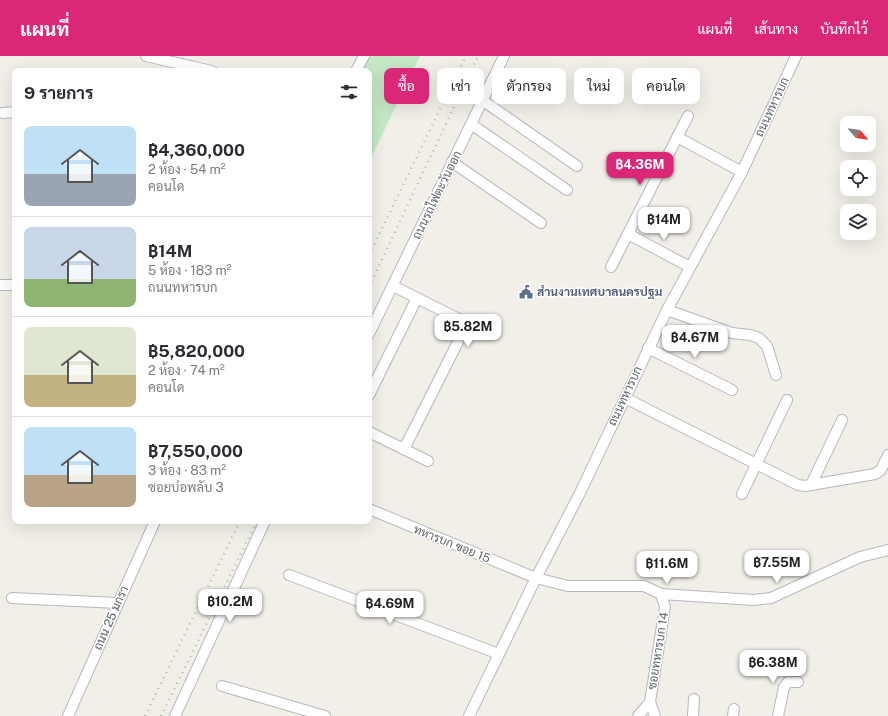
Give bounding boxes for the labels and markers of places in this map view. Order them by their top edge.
pin: ฿4.36M [607,152,673,186]
pin: ฿14M [640,207,688,241]
public building icon: สำนงานเทศบาลนครปฐม [518,284,534,300]
place label: สำนงานเทศบาลนครปฐม [537,285,662,300]
pin: ฿5.82M [435,314,501,348]
pin: ฿4.67M [662,325,728,359]
pin: ฿7.55M [744,550,810,584]
pin: ฿11.6M [634,551,700,585]
pin: ฿10.2M [197,589,263,623]
pin: ฿4.69M [357,591,423,625]
pin: ฿6.38M [740,650,806,684]

